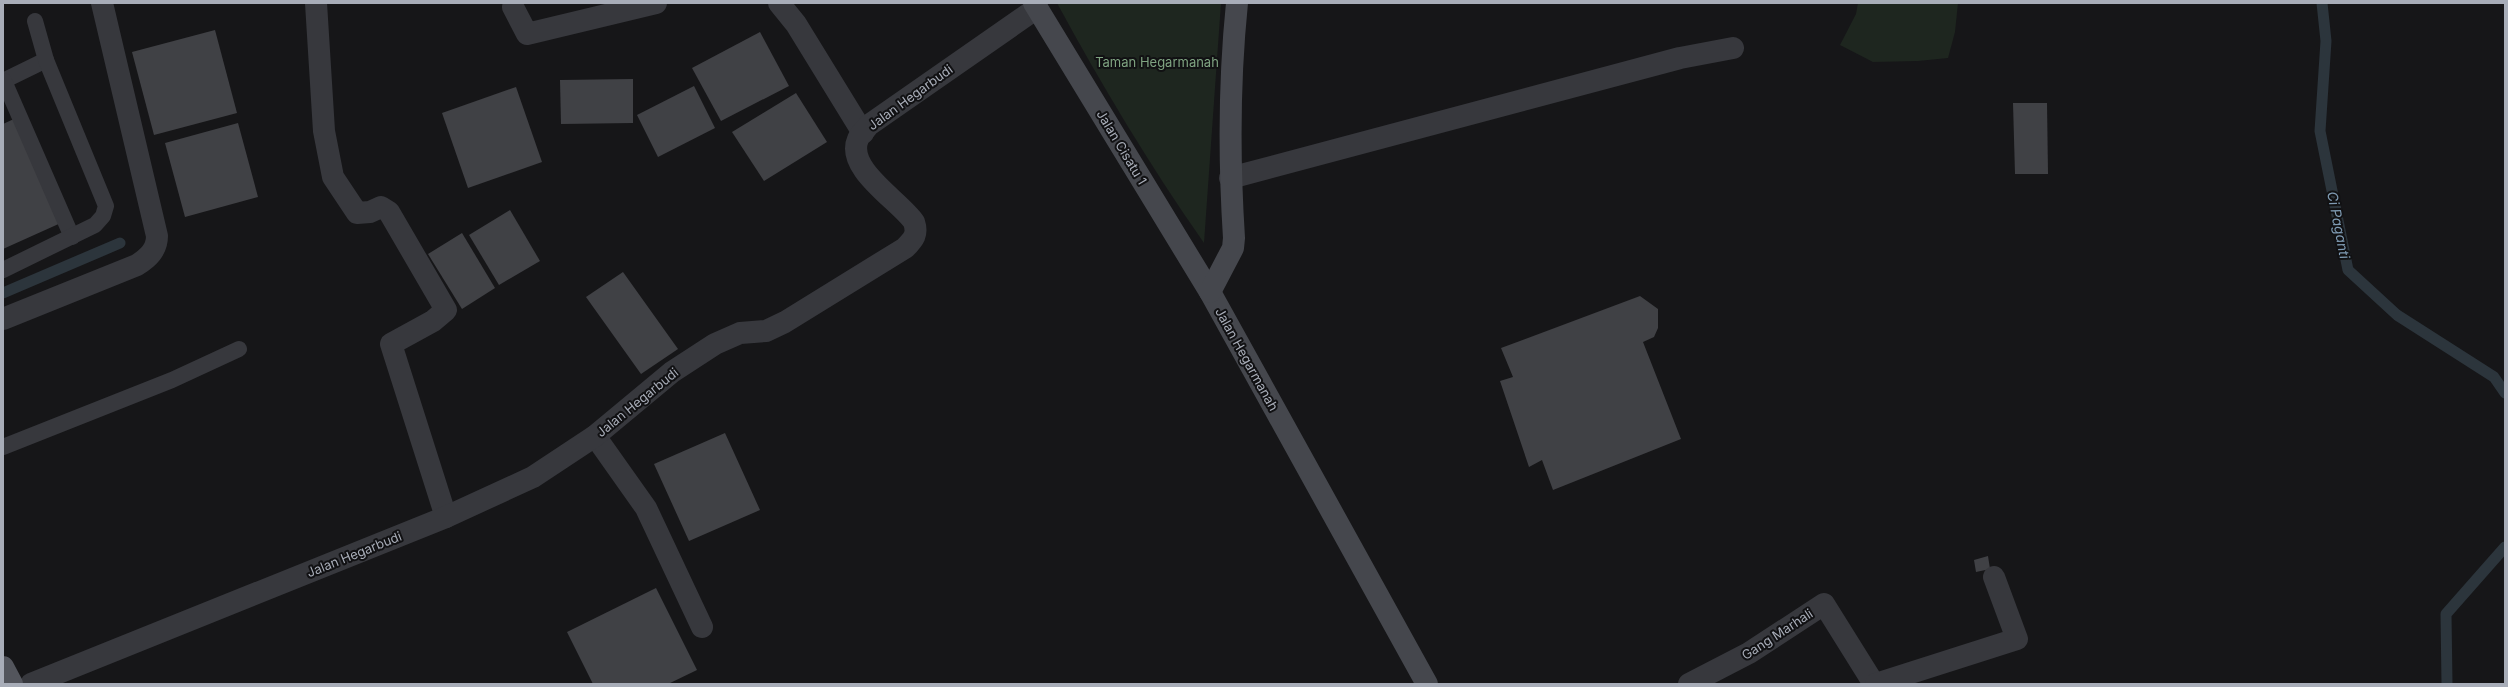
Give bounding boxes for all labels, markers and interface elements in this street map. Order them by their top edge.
park label: Taman Hegarmanah [1095,54,1219,70]
street label: Jalan Hegarbudi [864,61,956,133]
street label: Jalan Cisatu 1 [1093,107,1151,187]
water label: Ci Paganti [2324,190,2354,261]
street label: Jalan Hegarmanah [1212,305,1282,413]
street label: Jalan Hegarbudi [593,364,681,440]
street label: Jalan Hegarbudi [304,528,404,580]
street label: Gang Marhali [1738,605,1816,663]

